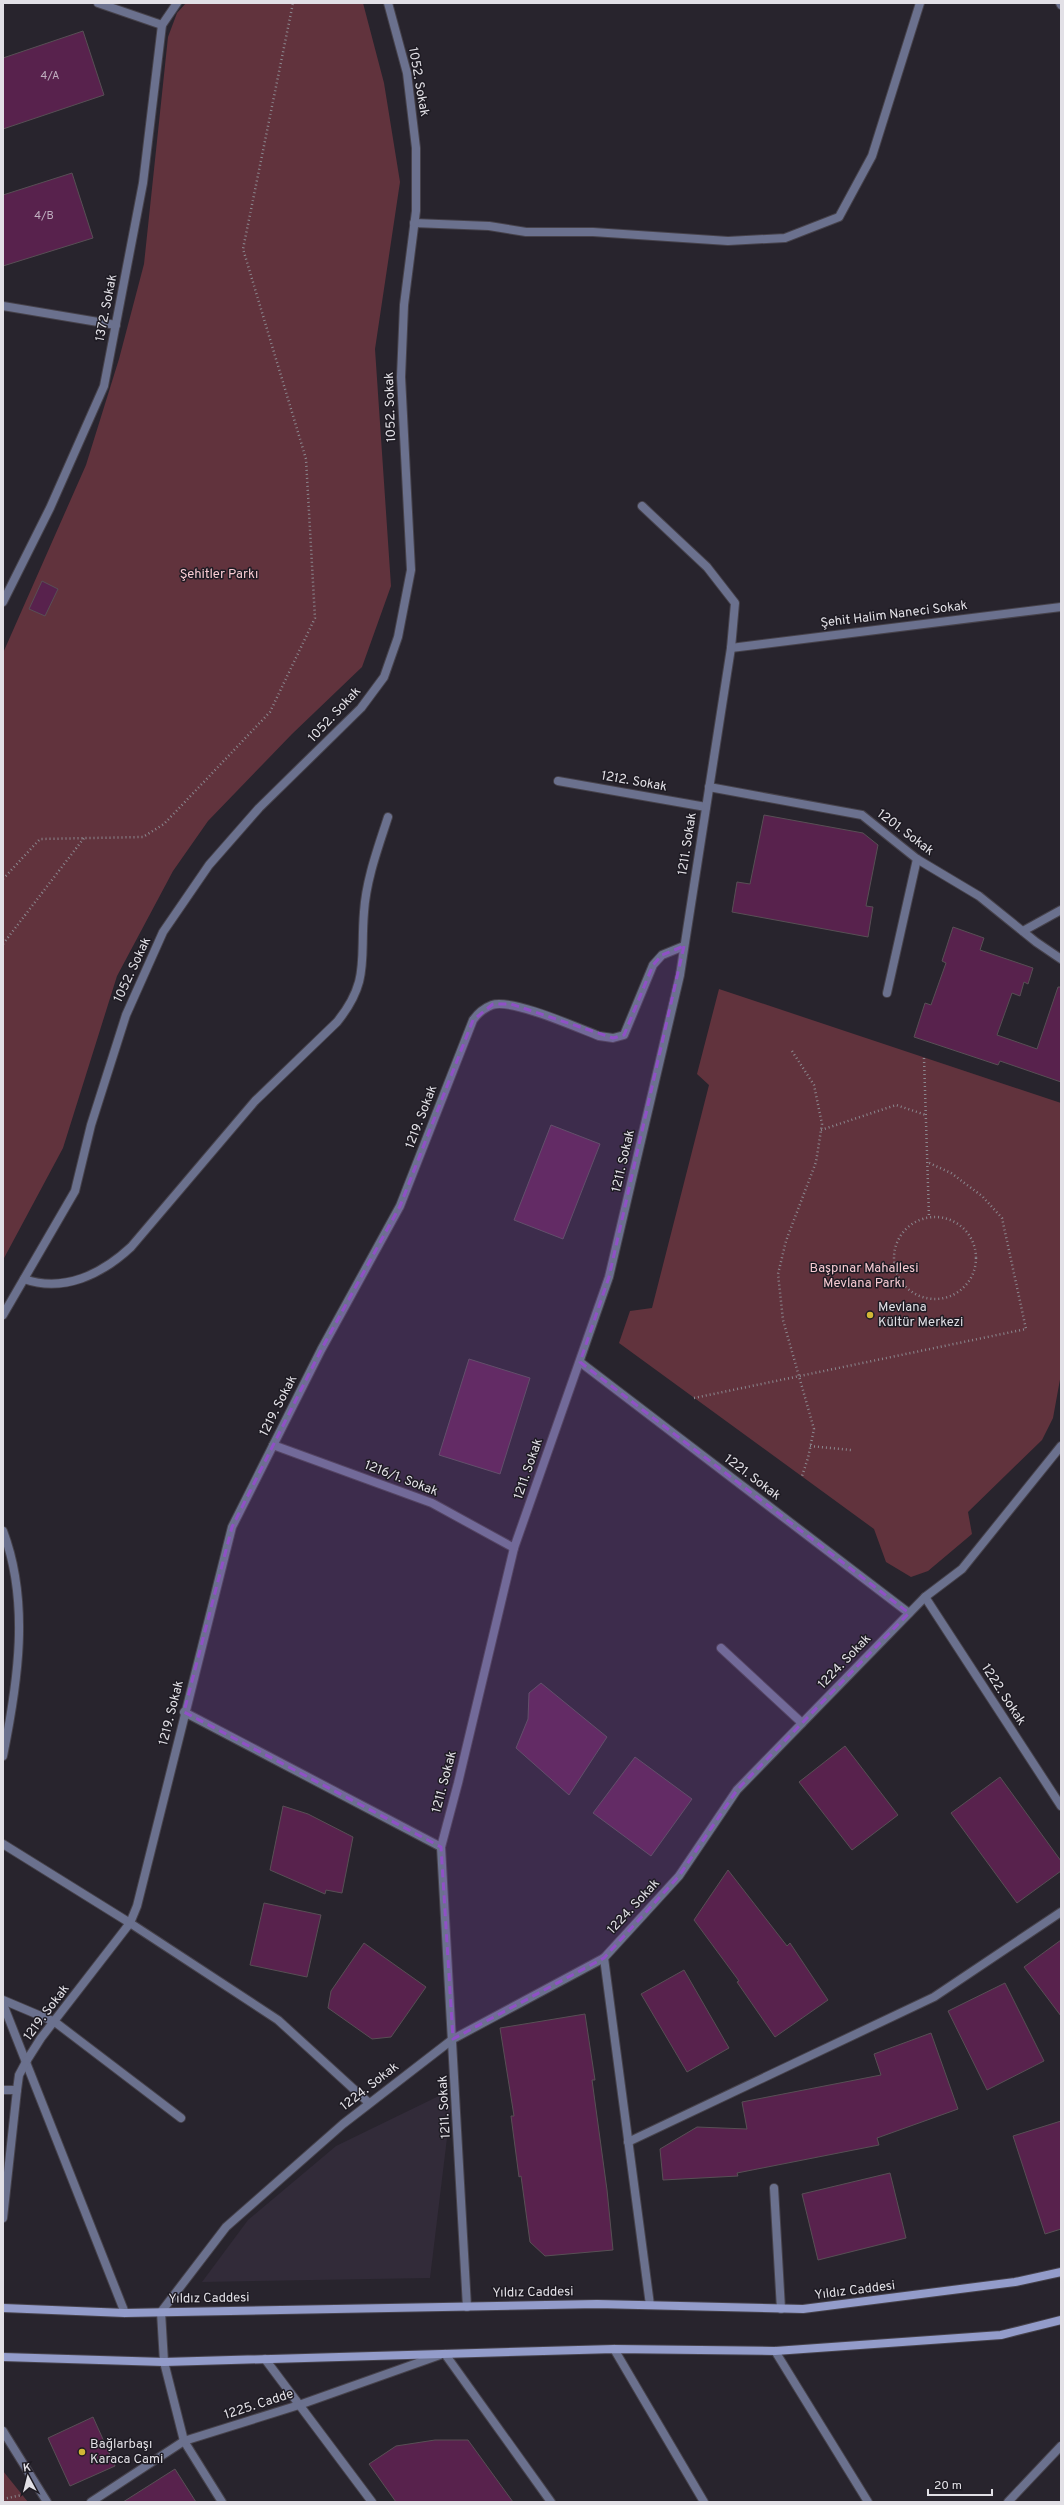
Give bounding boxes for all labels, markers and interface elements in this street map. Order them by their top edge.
street label: 1052. Sokak [404,46,432,118]
house number: 4/A [41,69,59,83]
house number: 4/B [34,209,54,223]
street label: 1372. Sokak [93,273,121,343]
street label: 1052. Sokak [382,372,400,442]
park label: Şehitler Parkı [180,567,258,583]
street label: Şehit Halim Naneci Sokak [820,598,969,632]
street label: 1052. Sokak [305,684,365,746]
street label: 1212. Sokak [600,768,668,796]
street label: 1201. Sokak [873,806,937,860]
street label: 1211. Sokak [675,811,701,877]
street label: 1052. Sokak [111,935,155,1005]
street label: 1219. Sokak [403,1083,441,1151]
street label: 1211. Sokak [609,1128,639,1194]
park label: Başpınar Mahallesi Mevlana Parkı [810,1261,918,1292]
place label: Mevlana Kültür Merkezi [878,1300,963,1331]
marker: Mevlana Kültür Merkezi [865,1310,875,1320]
street label: 1219. Sokak [257,1373,301,1439]
street label: 1211. Sokak [511,1436,547,1502]
street label: 1221. Sokak [721,1452,784,1504]
street label: 1216/1. Sokak [362,1458,440,1500]
street label: 1224. Sokak [815,1631,875,1693]
street label: 1222. Sokak [977,1661,1029,1729]
street label: 1219. Sokak [156,1679,188,1747]
street label: 1211. Sokak [429,1749,461,1815]
street label: 1224. Sokak [604,1876,664,1938]
street label: 1219. Sokak [21,1982,73,2044]
street label: 1224. Sokak [338,2059,402,2115]
street label: 1211. Sokak [435,2075,455,2139]
street label: Yıldız Caddesi [814,2278,896,2304]
street label: Yıldız Caddesi [492,2284,574,2302]
street label: Yıldız Caddesi [168,2290,250,2308]
street label: 1225. Cadde [222,2386,296,2424]
place label: Bağlarbaşı Karaca Cami [90,2437,163,2468]
marker: Bağlarbaşı Karaca Cami [77,2447,87,2457]
north arrow [8,2457,48,2497]
text: K [22,2461,32,2475]
scale bar [928,2471,992,2497]
text: 20 m [934,2478,962,2494]

